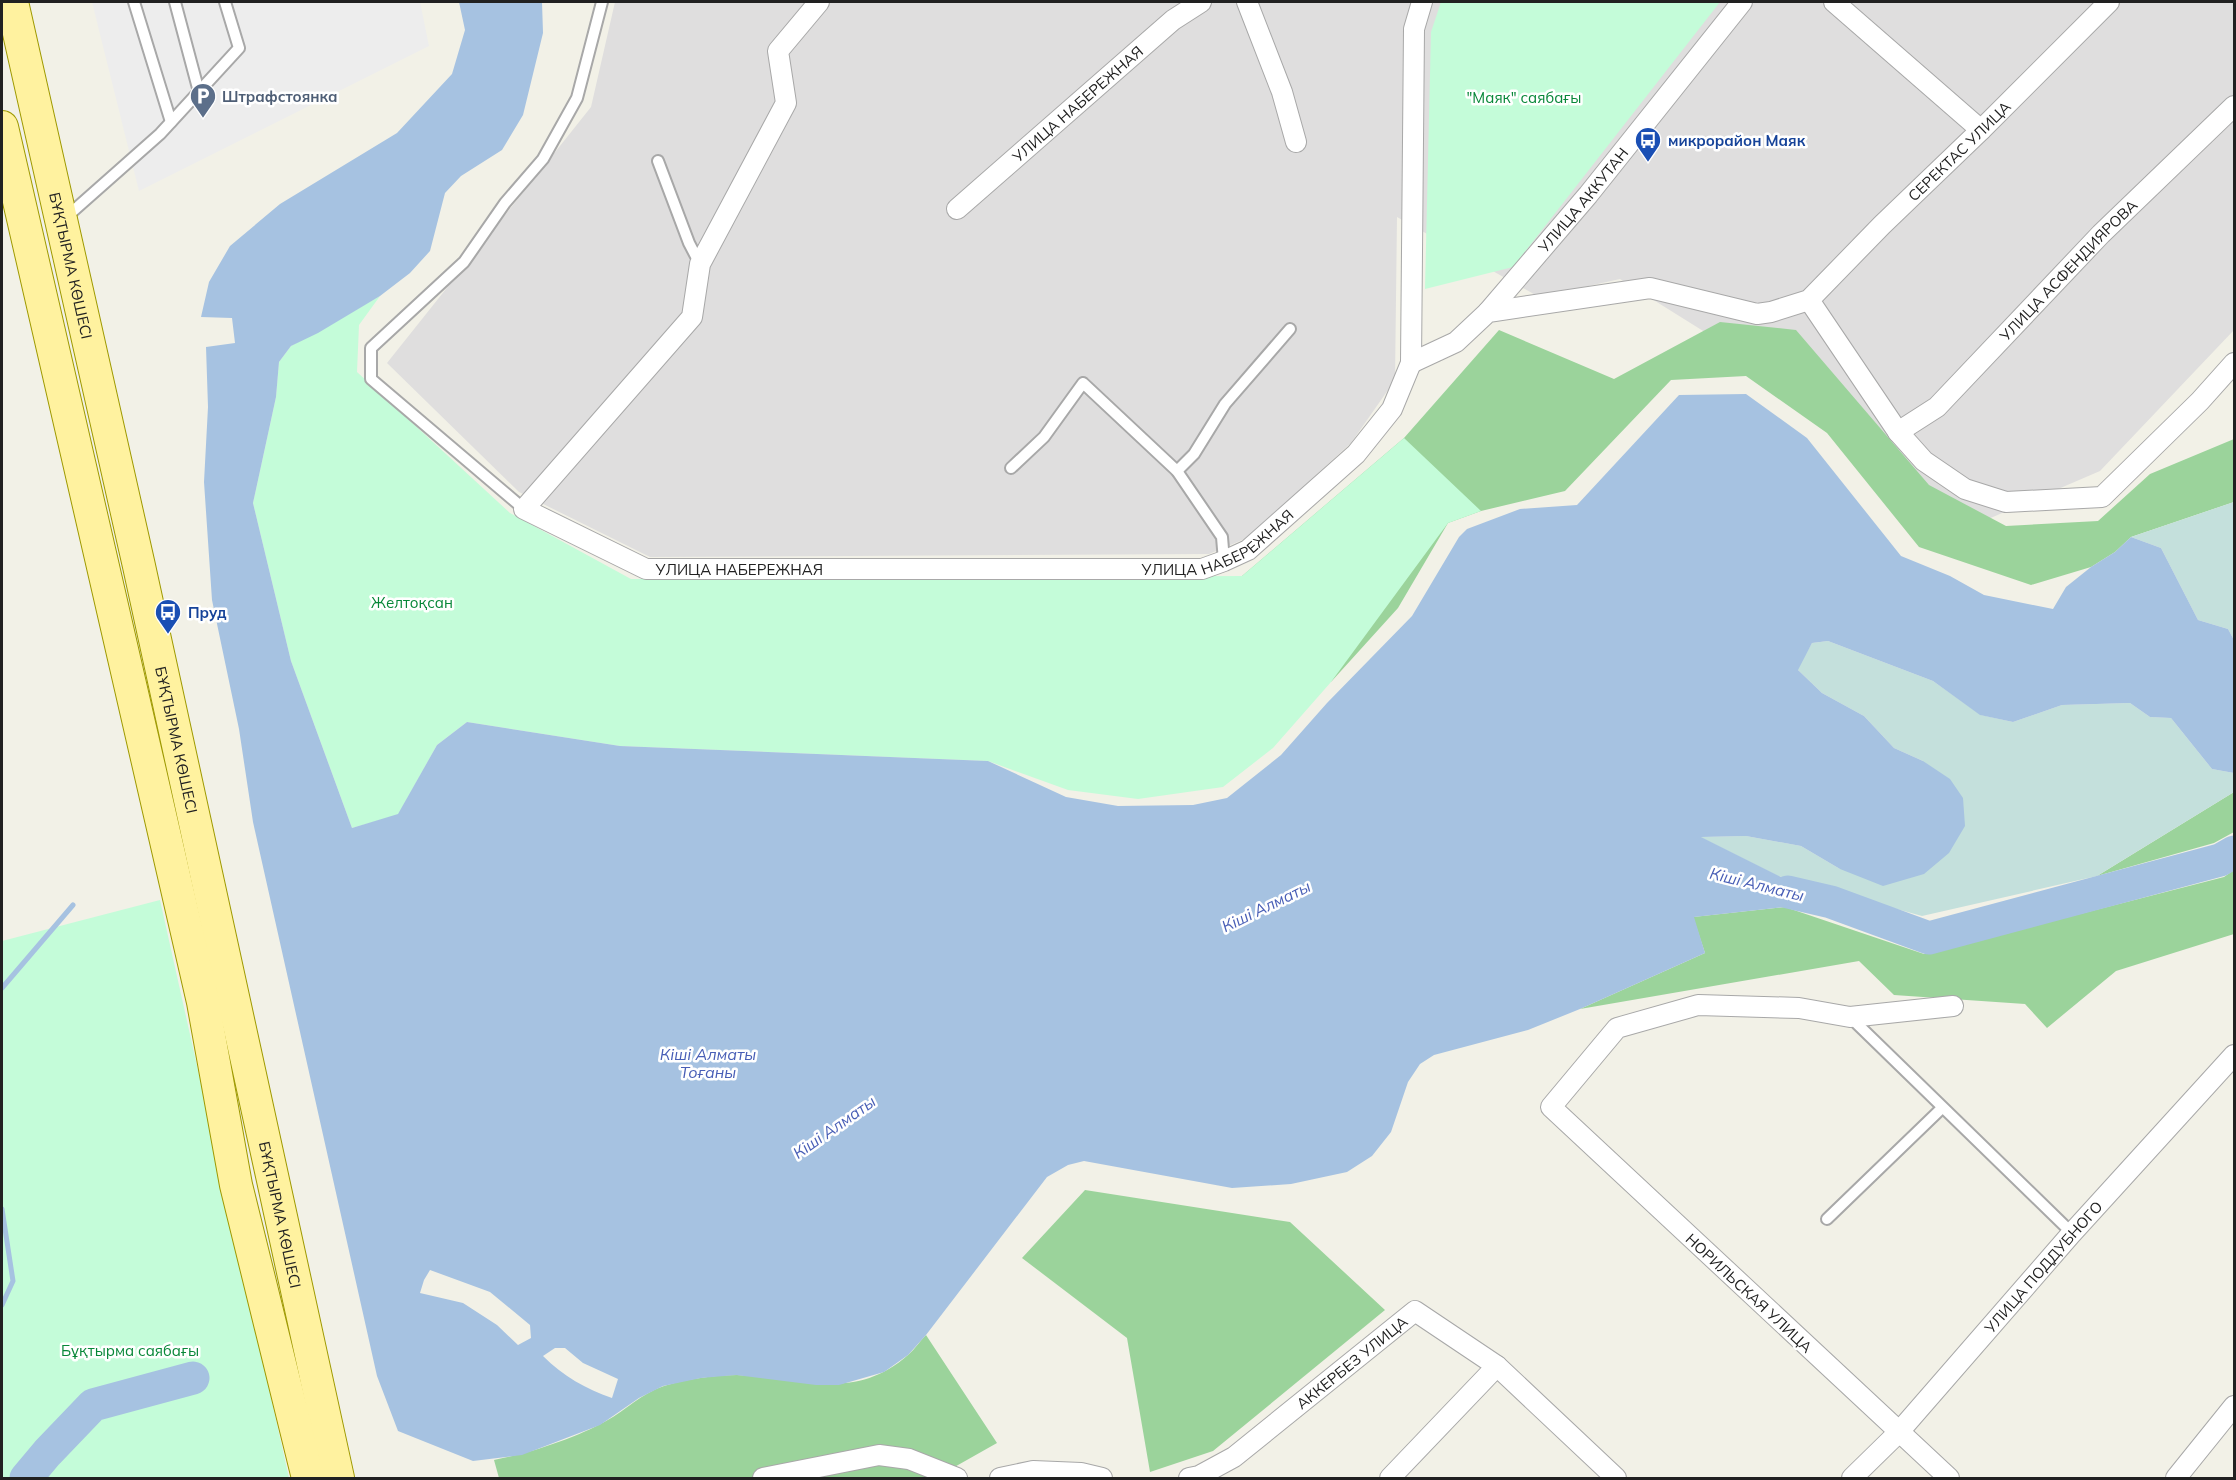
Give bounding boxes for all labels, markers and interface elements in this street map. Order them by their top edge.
street label: УЛИЦА НАБЕРЕЖНАЯ [1007,41,1147,167]
parking icon: Штрафстоянка [188,81,218,119]
place label: Штрафстоянка [222,87,338,106]
park label: "Маяк" саябағы [1466,88,1582,107]
street label: СЕРЕКТАС УЛИЦА [1904,97,2014,205]
bus stop icon: микрорайон Маяк [1633,125,1663,163]
place label: микрорайон Маяк [1668,131,1806,150]
street label: УЛИЦА АККУТАН [1533,143,1632,257]
street label: БҰҚТЫРМА КӨШЕСІ [46,190,97,341]
street label: УЛИЦА АСФЕНДИЯРОВА [1995,195,2141,345]
street label: УЛИЦА НАБЕРЕЖНАЯ [1141,505,1297,579]
street label: УЛИЦА НАБЕРЕЖНАЯ [655,560,823,579]
park label: Желтоқсан [371,593,453,612]
bus stop icon: Пруд [153,597,183,635]
place label: Пруд [188,603,227,622]
street label: БҰҚТЫРМА КӨШЕСІ [152,665,202,815]
water label: Кіші Алматы [1708,863,1806,905]
water label: Кіші Алматы [1218,876,1314,936]
water label: Кіші Алматы Тоғаны [660,1044,756,1082]
water label: Кіші Алматы [789,1091,879,1163]
street label: БҰҚТЫРМА КӨШЕСІ [255,1139,306,1290]
street label: УЛИЦА ПОДДУБНОГО [1979,1197,2106,1337]
street label: НОРИЛЬСКАЯ УЛИЦА [1682,1229,1816,1357]
street label: АККЕРБЕЗ УЛИЦА [1292,1312,1411,1413]
park label: Бұқтырма саябағы [61,1341,199,1360]

